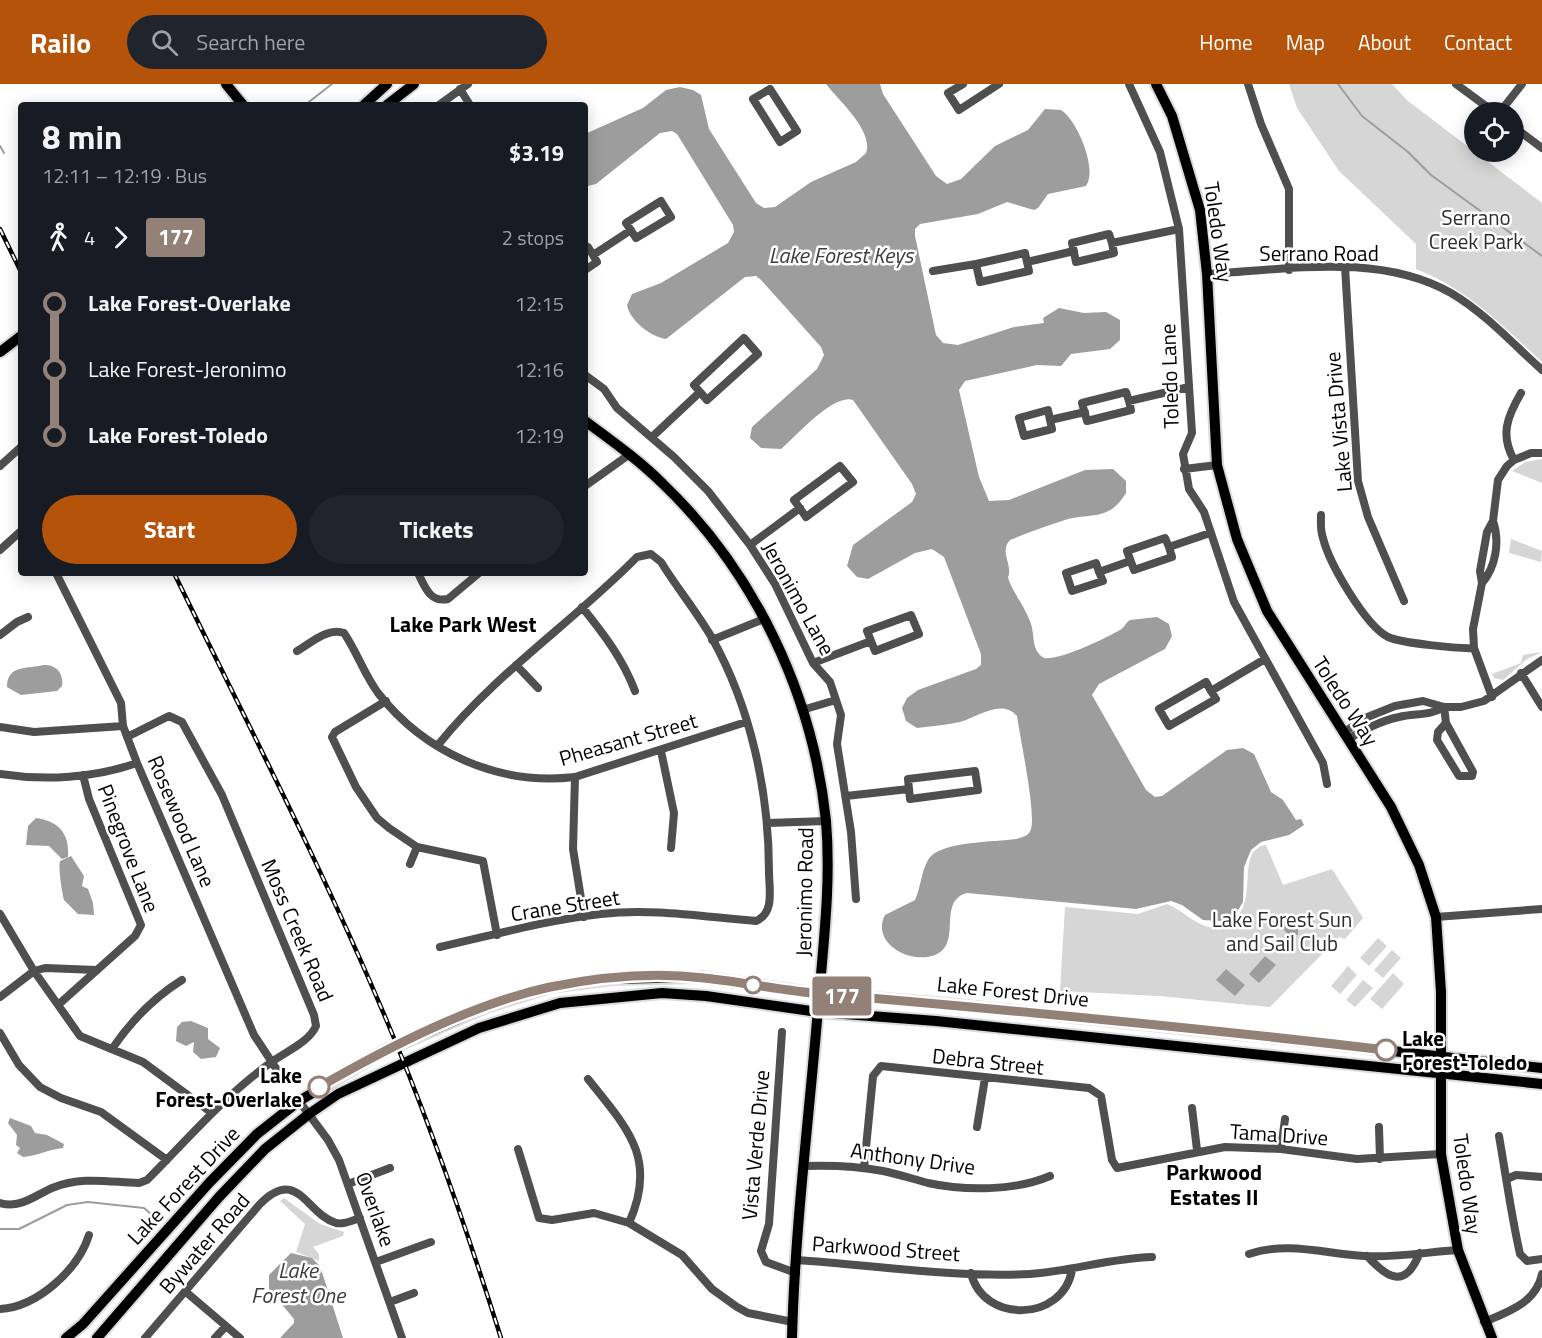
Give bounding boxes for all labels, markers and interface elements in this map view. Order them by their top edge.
search box [127,15,547,69]
text: Railo [30,21,91,64]
text: Search here [196,25,305,59]
icon: search [148,26,181,59]
text: Home [1199,26,1253,58]
text: Map [1286,26,1325,58]
text: About [1358,26,1411,58]
text: Contact [1444,26,1512,58]
map controls [1464,102,1524,162]
button: locate [1464,102,1524,162]
text: 8 min [42,112,122,162]
text: $3.19 [509,136,564,170]
text: 12:11 – 12:19 · Bus [42,160,207,191]
street label: Toledo Way [1196,180,1242,284]
park label: Serrano Creek Park [1429,201,1523,257]
icon: walk [42,221,75,254]
icon: forward [104,221,137,254]
text: 177 [158,221,193,253]
text: 4 [84,222,95,253]
text: 2 stops [502,222,564,253]
street label: Serrano Road [1259,237,1379,269]
water label: Lake Forest Keys [769,238,915,272]
text: Lake Forest-Overlake [88,286,291,320]
text: 12:15 [515,288,564,319]
street label: Toledo Lane [1151,323,1187,429]
street label: Lake Vista Drive [1316,351,1360,493]
text: Lake Forest-Jeronimo [88,352,287,386]
text: 12:16 [515,354,564,385]
text: Lake Forest-Toledo [88,418,268,452]
text: 12:19 [515,420,564,451]
button: Start [42,495,297,564]
button: Tickets [309,495,564,564]
street label: Jeronimo Lane [754,535,844,661]
district label: Lake Park West [390,607,536,641]
street label: Toledo Way [1305,650,1387,752]
street label: Pheasant Street [555,704,701,774]
street label: Rosewood Lane [140,750,224,892]
street label: Pinegrove Lane [90,779,168,917]
street label: Jeronimo Road [787,827,821,957]
street label: Moss Creek Road [253,854,343,1006]
street label: Crane Street [508,881,622,929]
park label: Lake Forest Sun and Sail Club [1212,903,1352,959]
street label: Lake Forest Drive [935,967,1091,1015]
unlabelled marker [744,976,762,994]
line badge: 177 [808,976,876,1016]
text: 177 [824,980,860,1012]
place label: Lake Forest-Toledo [1402,1022,1527,1078]
street label: Debra Street [931,1039,1046,1083]
marker: Lake Forest-Toledo [1375,1039,1397,1061]
place label: Lake Forest-Overlake [155,1059,302,1115]
street label: Vista Verde Drive [733,1069,777,1221]
marker: Lake Forest-Overlake [308,1076,330,1098]
street label: Tama Drive [1229,1115,1329,1153]
street label: Lake Forest Drive [119,1118,247,1252]
street label: Toledo Way [1445,1132,1491,1236]
street label: Anthony Drive [849,1133,977,1183]
district label: Parkwood Estates II [1166,1155,1262,1214]
street label: Overlake [348,1167,404,1251]
street label: Bywater Road [151,1185,257,1301]
street label: Parkwood Street [811,1227,962,1269]
water label: Lake Forest One [251,1253,347,1312]

